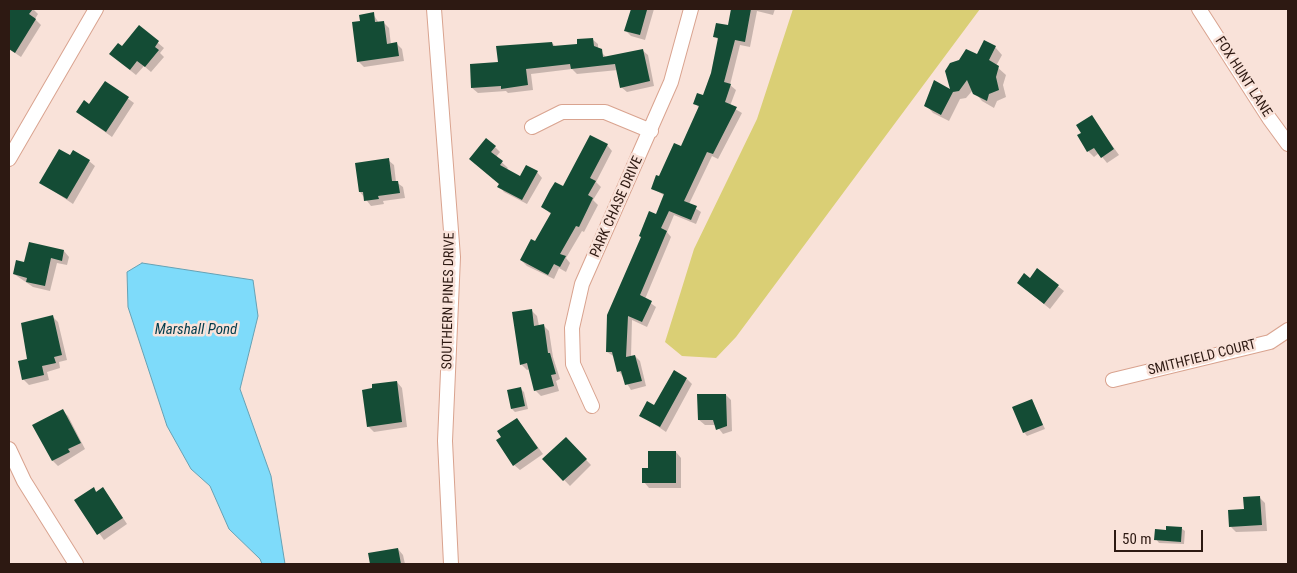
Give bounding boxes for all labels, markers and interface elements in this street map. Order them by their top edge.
street label: FOX HUNT LANE [1211,34,1275,120]
street label: PARK CHASE DRIVE [587,154,647,260]
street label: SOUTHERN PINES DRIVE [439,232,459,370]
water label: Marshall Pond [155,321,237,339]
street label: SMITHFIELD COURT [1146,336,1258,380]
scale bar [1117,520,1206,552]
text: 50 m [1122,530,1152,548]

